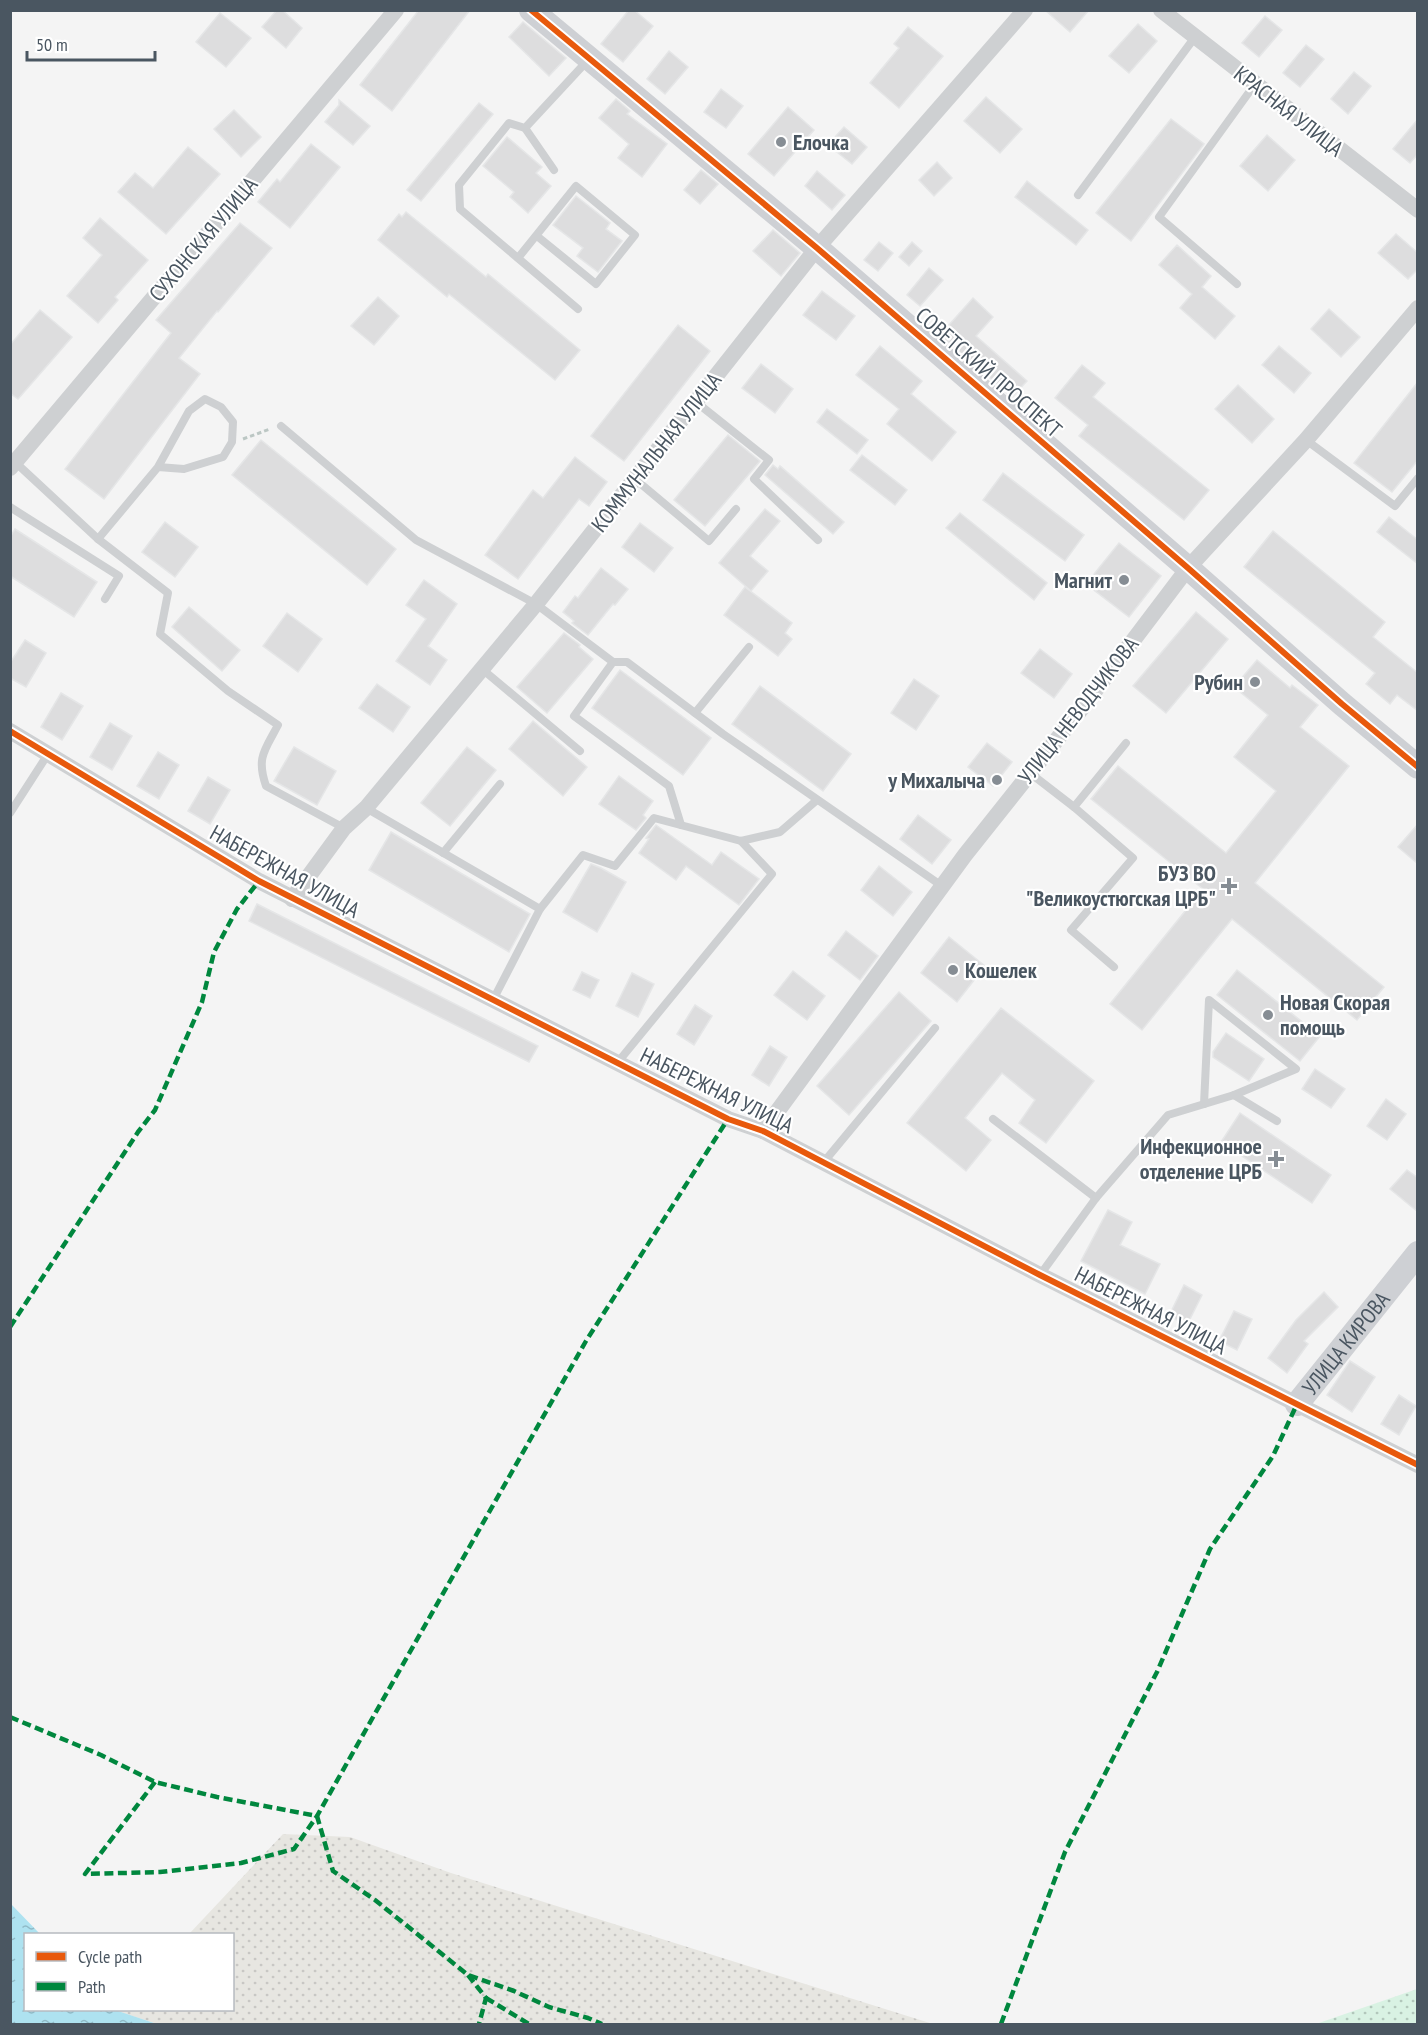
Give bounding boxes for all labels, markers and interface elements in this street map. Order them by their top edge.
scale bar [27,24,154,62]
text: 50 m [36,33,68,56]
street label: КРАСНАЯ УЛИЦА [1229,60,1350,163]
place label: Елочка [793,128,849,156]
marker: Елочка [774,135,788,149]
street label: СУХОНСКАЯ УЛИЦА [143,170,264,307]
street label: СОВЕТСКИЙ ПРОСПЕКТ [910,301,1068,443]
street label: КОММУНАЛЬНАЯ УЛИЦА [585,366,727,538]
place label: Магнит [1054,566,1112,594]
marker: Магнит [1117,573,1131,587]
street label: УЛИЦА НЕВОДЧИКОВА [1012,630,1145,789]
place label: Рубин [1194,668,1243,696]
marker: Рубин [1248,675,1262,689]
place label: у Михалыча [887,766,985,794]
marker: у Михалыча [990,773,1004,787]
street label: НАБЕРЕЖНАЯ УЛИЦА [205,818,365,924]
place label: БУЗ ВО "Великоустюгская ЦРБ" [1026,859,1216,912]
marker: БУЗ ВО "Великоустюгская ЦРБ" [1220,877,1238,895]
place label: Кошелек [965,956,1038,984]
marker: Кошелек [946,963,960,977]
place label: Новая Скорая помощь [1280,988,1390,1041]
marker: Новая Скорая помощь [1261,1008,1275,1022]
street label: НАБЕРЕЖНАЯ УЛИЦА [636,1041,799,1139]
place label: Инфекционное отделение ЦРБ [1140,1132,1263,1185]
marker: Инфекционное отделение ЦРБ [1267,1150,1285,1168]
street label: НАБЕРЕЖНАЯ УЛИЦА [1070,1260,1232,1361]
street label: УЛИЦА КИРОВА [1296,1285,1396,1400]
legend [24,1933,234,2011]
text: Cycle path [78,1945,142,1968]
text: Path [78,1975,106,1998]

